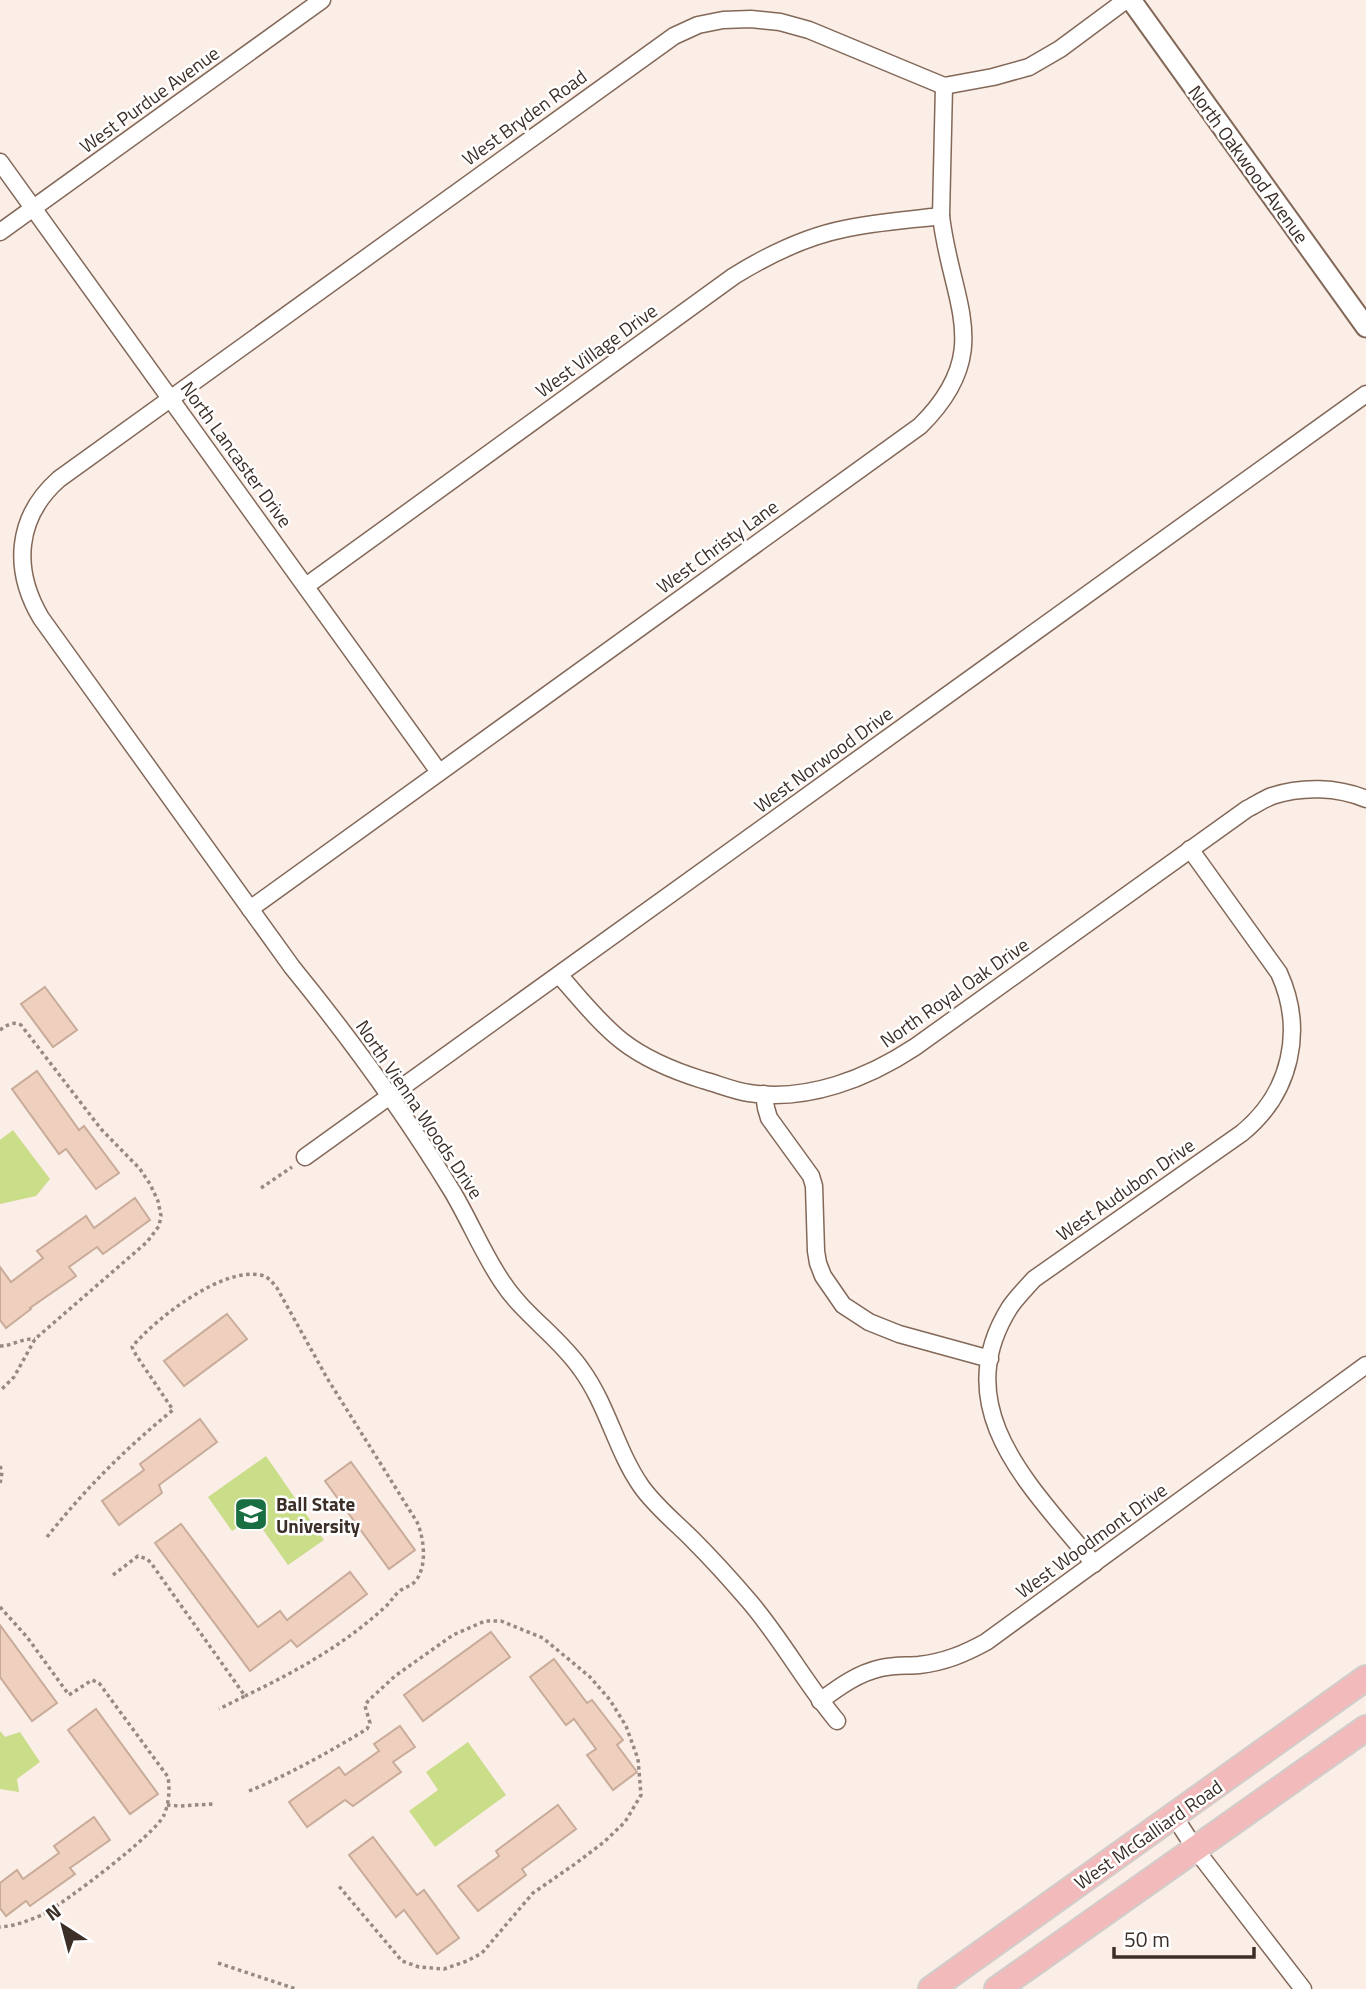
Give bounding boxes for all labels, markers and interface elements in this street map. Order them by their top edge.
street label: West Purdue Avenue [73,38,225,160]
street label: West Bryden Road [456,62,592,172]
street label: North Oakwood Avenue [1182,79,1316,249]
street label: West Village Drive [529,296,663,404]
street label: North Lancaster Drive [174,375,300,533]
street label: West Christy Lane [650,492,784,600]
street label: West Norwood Drive [748,699,898,819]
street label: North Royal Oak Drive [874,930,1034,1054]
street label: North Vienna Woods Drive [349,1014,491,1204]
street label: West Audubon Drive [1050,1130,1200,1248]
street label: West Woodmont Drive [1009,1475,1173,1605]
place label: Ball State University [276,1489,361,1540]
school or university icon: Ball State University [232,1495,270,1533]
street label: West McGalliard Road [1068,1772,1228,1896]
north arrow [28,1891,98,1961]
text: N [39,1896,67,1927]
scale bar [1114,1916,1254,1960]
text: 50 m [1124,1923,1170,1955]

